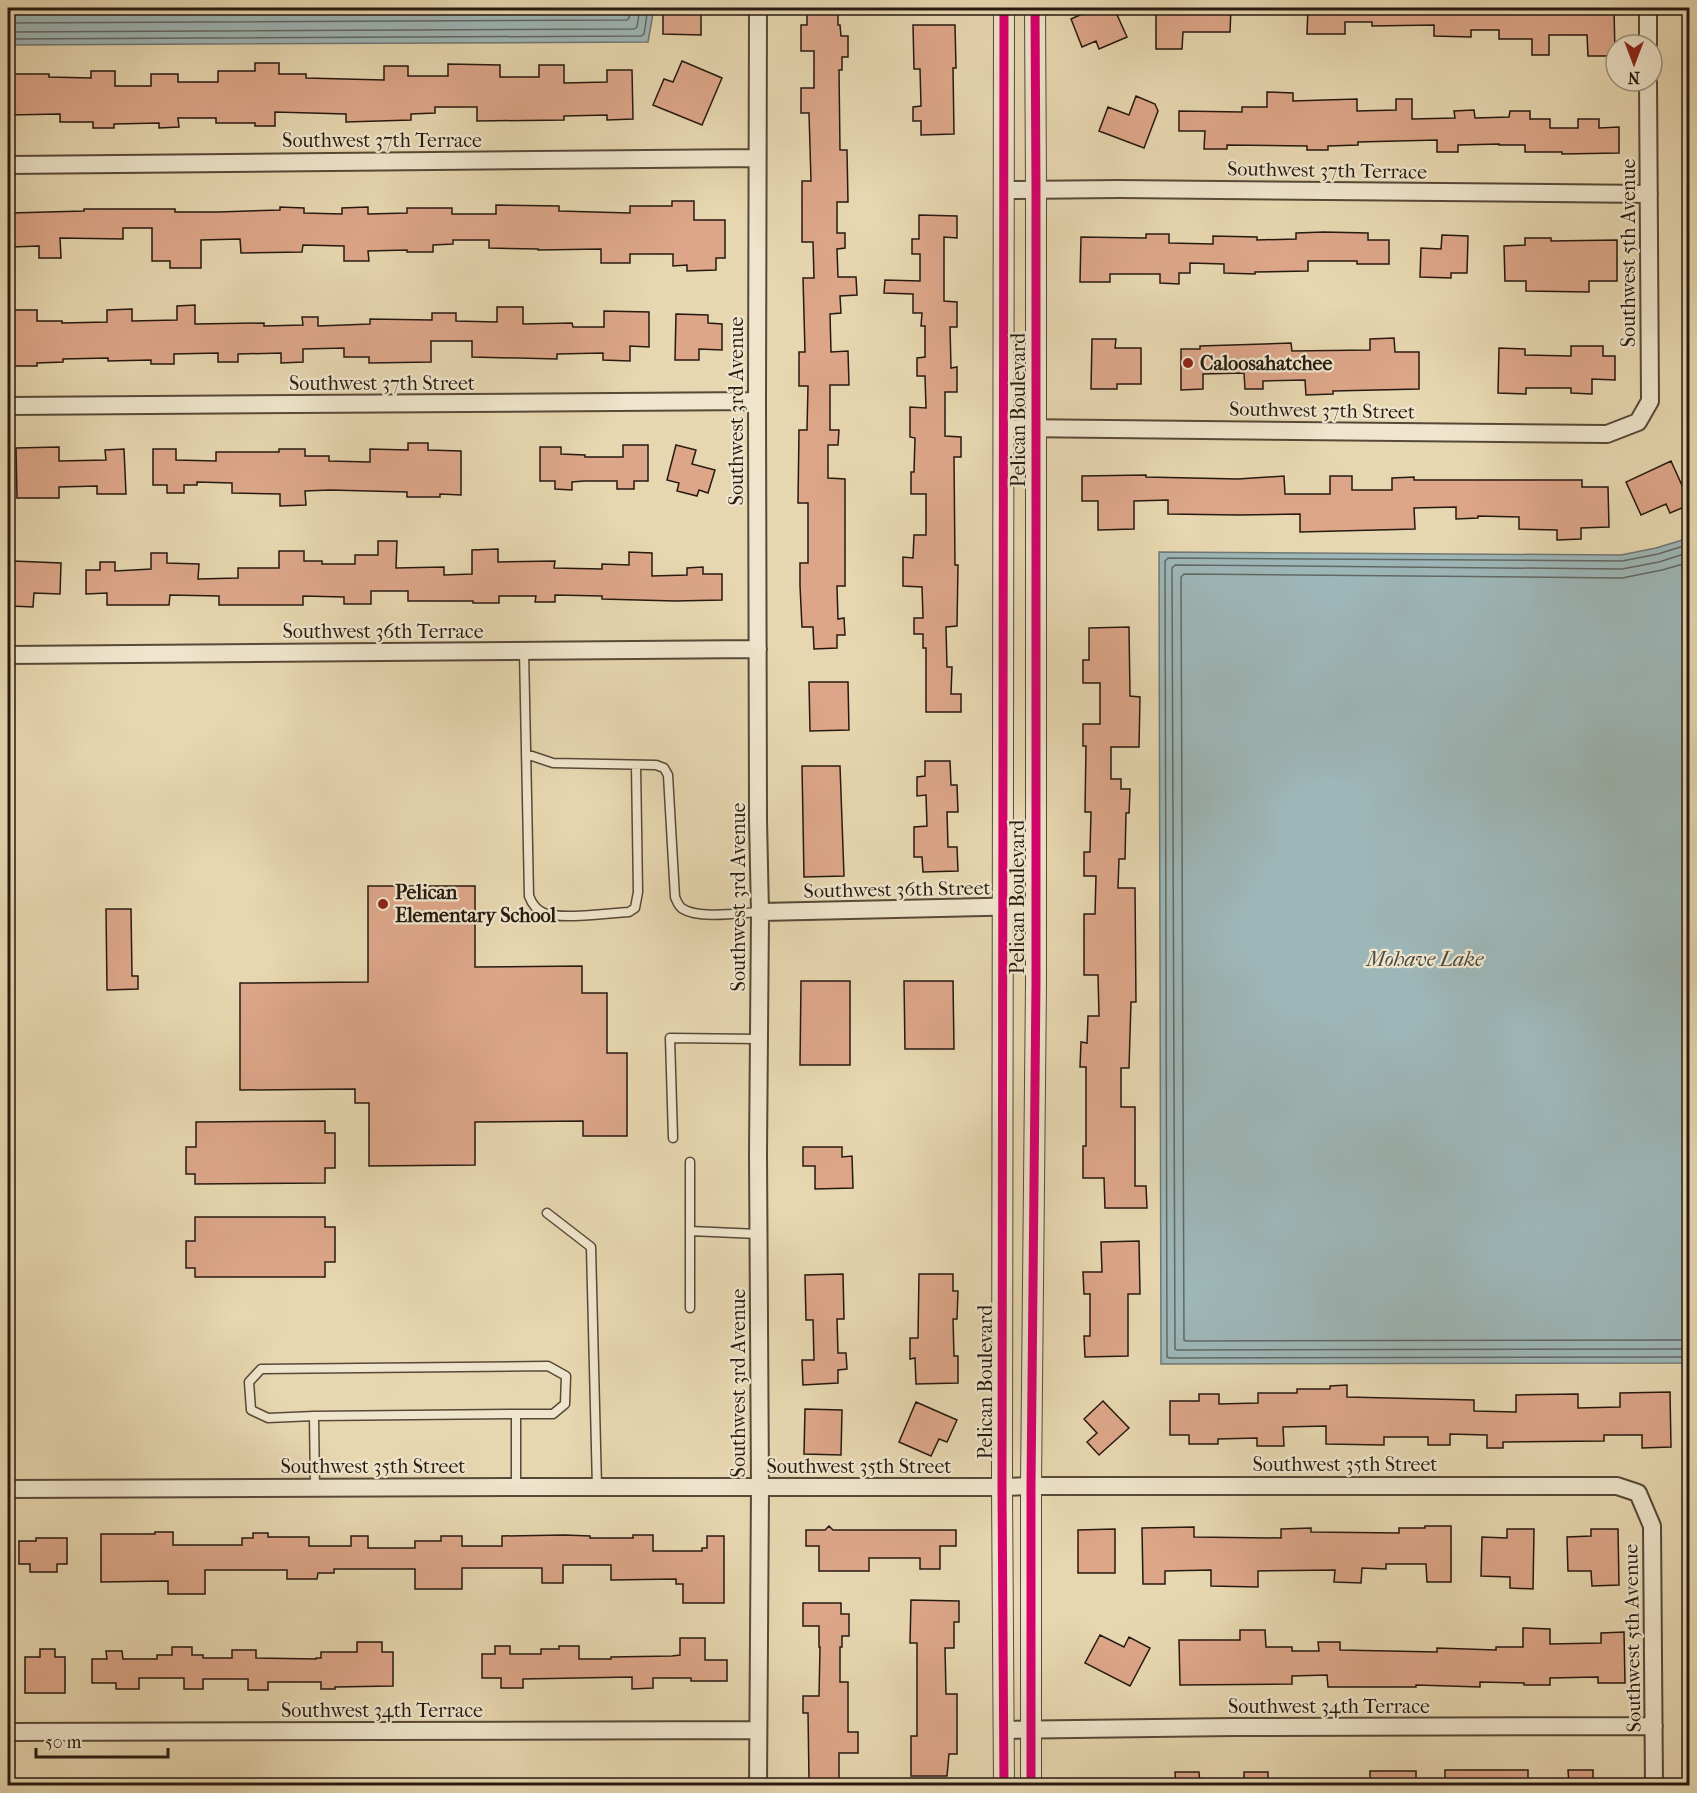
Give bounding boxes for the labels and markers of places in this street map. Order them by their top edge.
place label: Caloosahatchee [1200,352,1332,375]
marker: Caloosahatchee [1181,356,1195,370]
place label: Pelican Elementary School [395,881,557,927]
marker: Pelican Elementary School [376,897,390,911]

